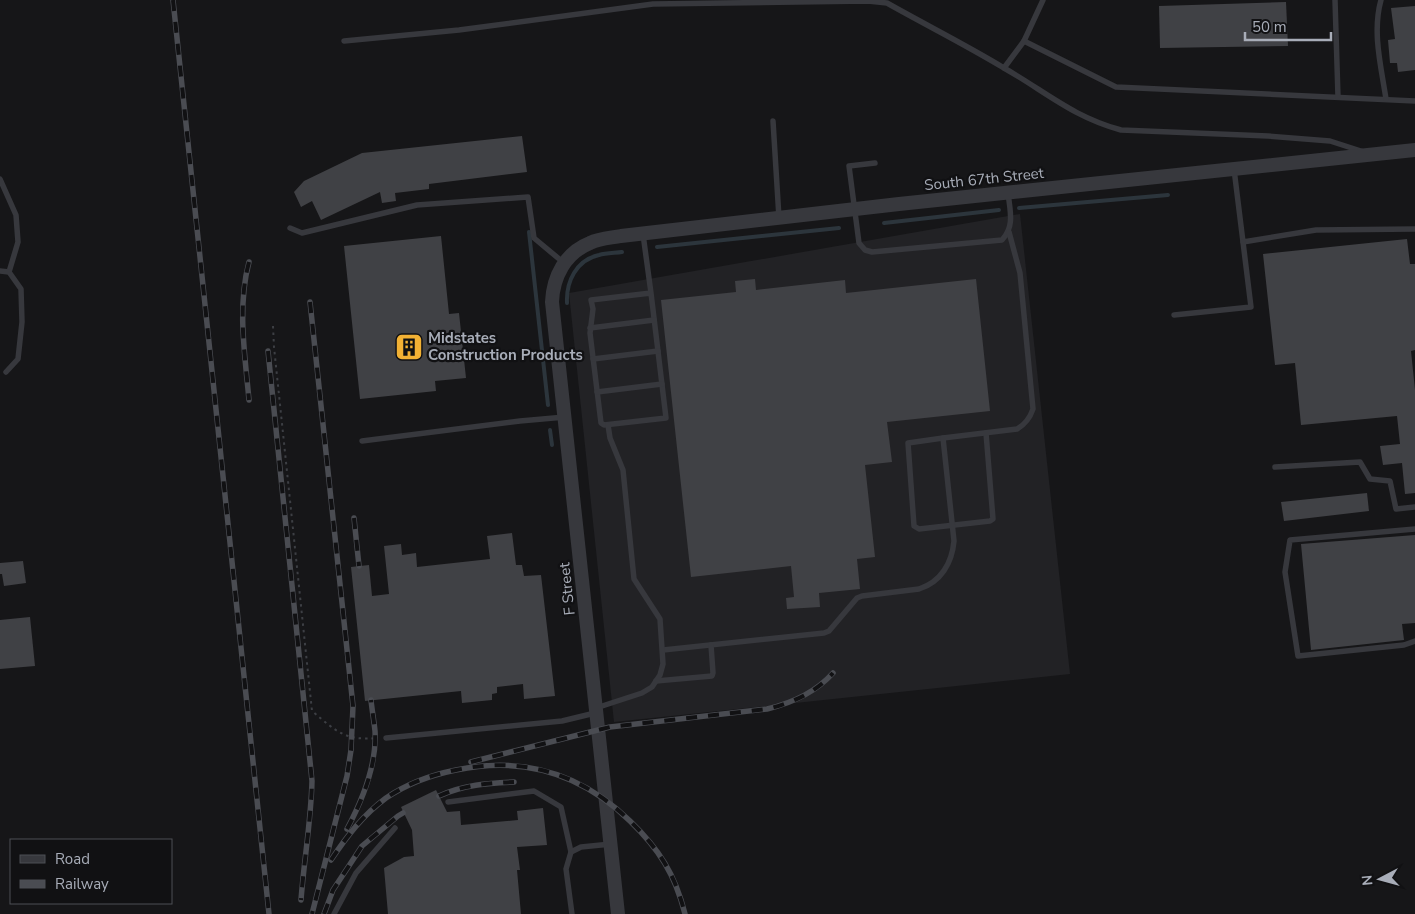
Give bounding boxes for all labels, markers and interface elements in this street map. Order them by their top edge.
scale bar [1245,10,1331,42]
text: 50 m [1252,17,1287,37]
street label: South 67th Street [923,163,1046,195]
place label: Midstates Construction Products [428,328,583,365]
building icon: Midstates Construction Products [394,332,424,362]
street label: F Street [554,561,580,616]
legend [10,839,172,904]
text: Road [55,849,90,869]
north arrow [1355,854,1405,904]
text: Railway [55,874,109,894]
text: N [1358,874,1378,887]

